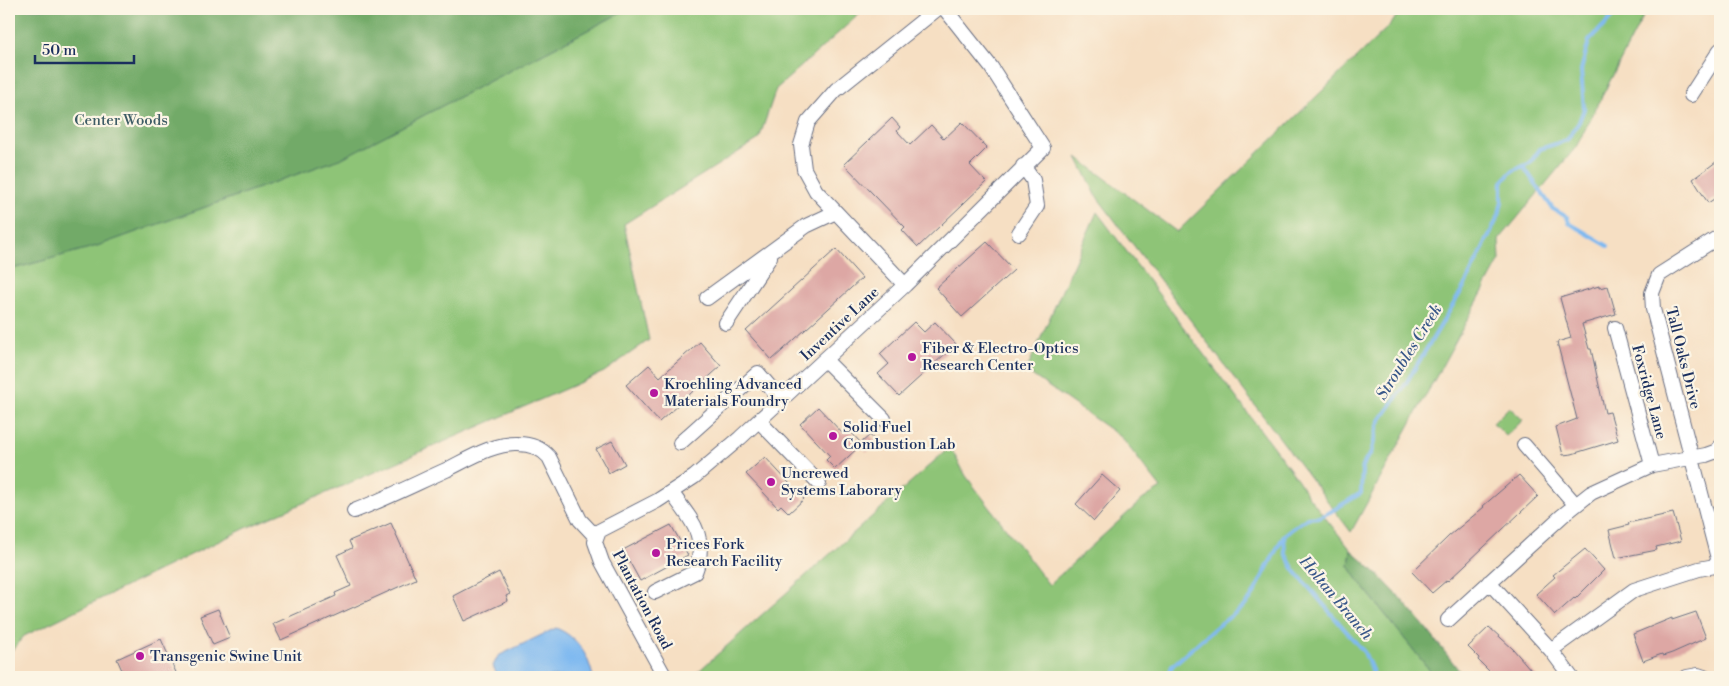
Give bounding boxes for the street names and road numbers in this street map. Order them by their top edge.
street label: Inventive Lane [797,283,883,365]
street label: Tall Oaks Drive [1661,305,1705,411]
street label: Foxridge Lane [1627,343,1671,441]
street label: Plantation Road [608,547,676,653]

